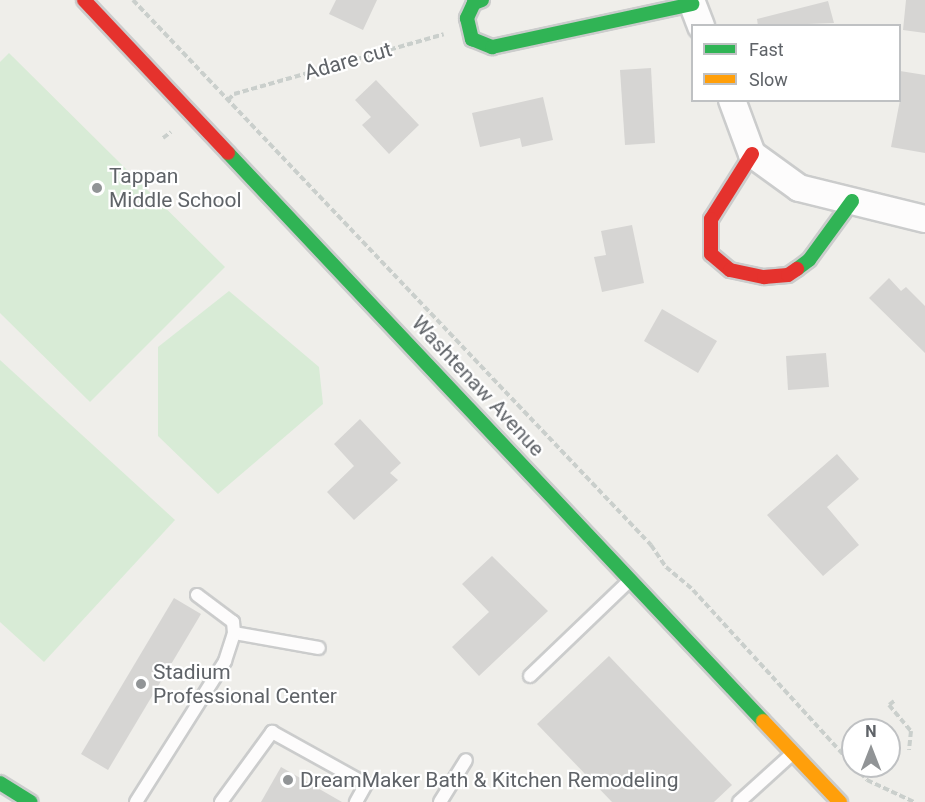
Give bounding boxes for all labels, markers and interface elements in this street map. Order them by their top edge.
legend [691,24,901,102]
street label: Adare cut [301,37,395,85]
text: Fast [749,39,784,60]
text: Slow [749,69,788,90]
place label: Tappan Middle School [109,163,242,213]
marker: Tappan Middle School [90,181,104,195]
street label: Washtenaw Avenue [406,311,550,461]
place label: Stadium Professional Center [153,659,337,709]
marker: Stadium Professional Center [134,677,148,691]
north arrow [841,718,901,778]
text: N [865,722,877,741]
place label: DreamMaker Bath & Kitchen Remodeling [300,767,678,793]
marker: DreamMaker Bath & Kitchen Remodeling [281,773,295,787]

